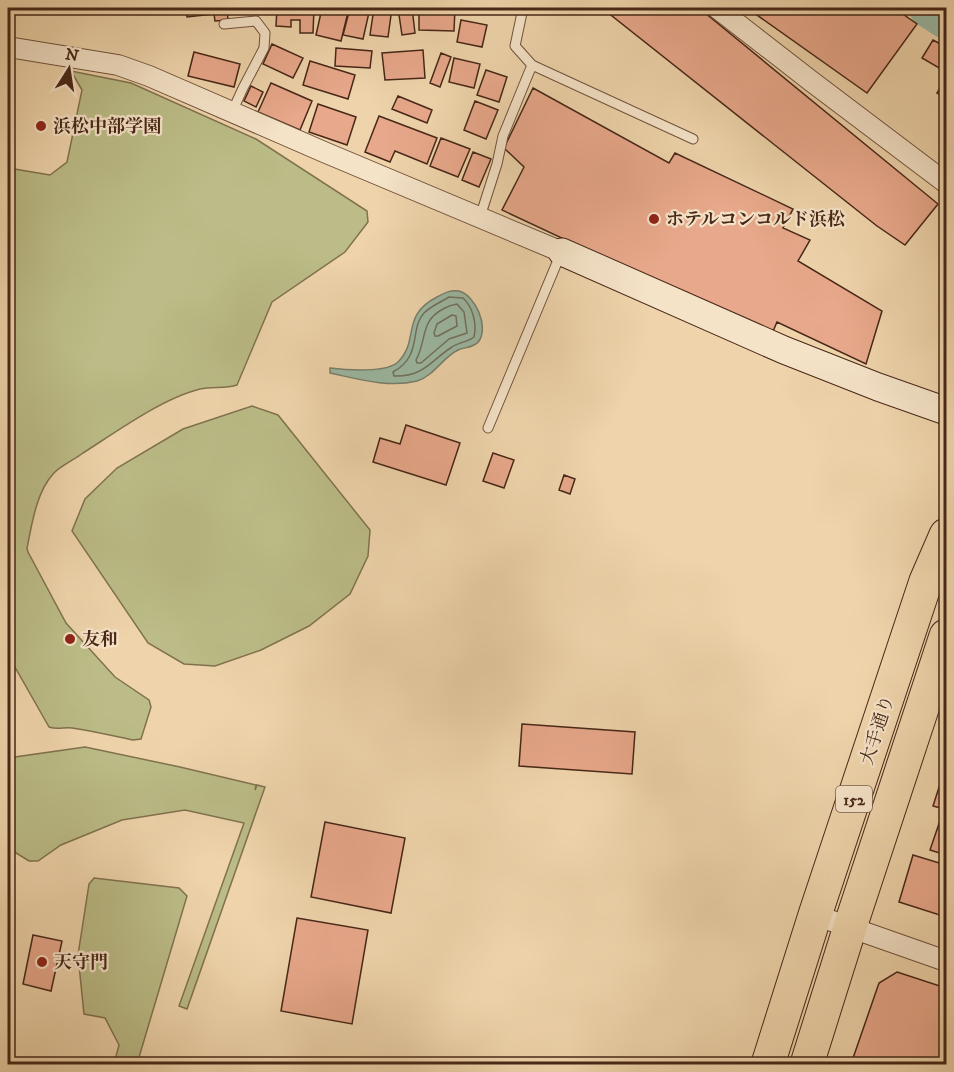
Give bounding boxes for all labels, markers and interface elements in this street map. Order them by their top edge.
north arrow [39,39,99,99]
text: N [63,44,80,66]
place label: 浜松中部学園 [53,116,161,138]
marker: 浜松中部学園 [34,119,48,133]
place label: ホテルコンコルド浜松 [666,209,845,231]
marker: ホテルコンコルド浜松 [647,212,661,226]
place label: 友和 [82,629,118,651]
marker: 友和 [63,632,77,646]
street label: 大手通り [856,693,900,768]
road number: 152 [836,786,872,812]
place label: 天守門 [54,952,108,974]
marker: 天守門 [35,955,49,969]

